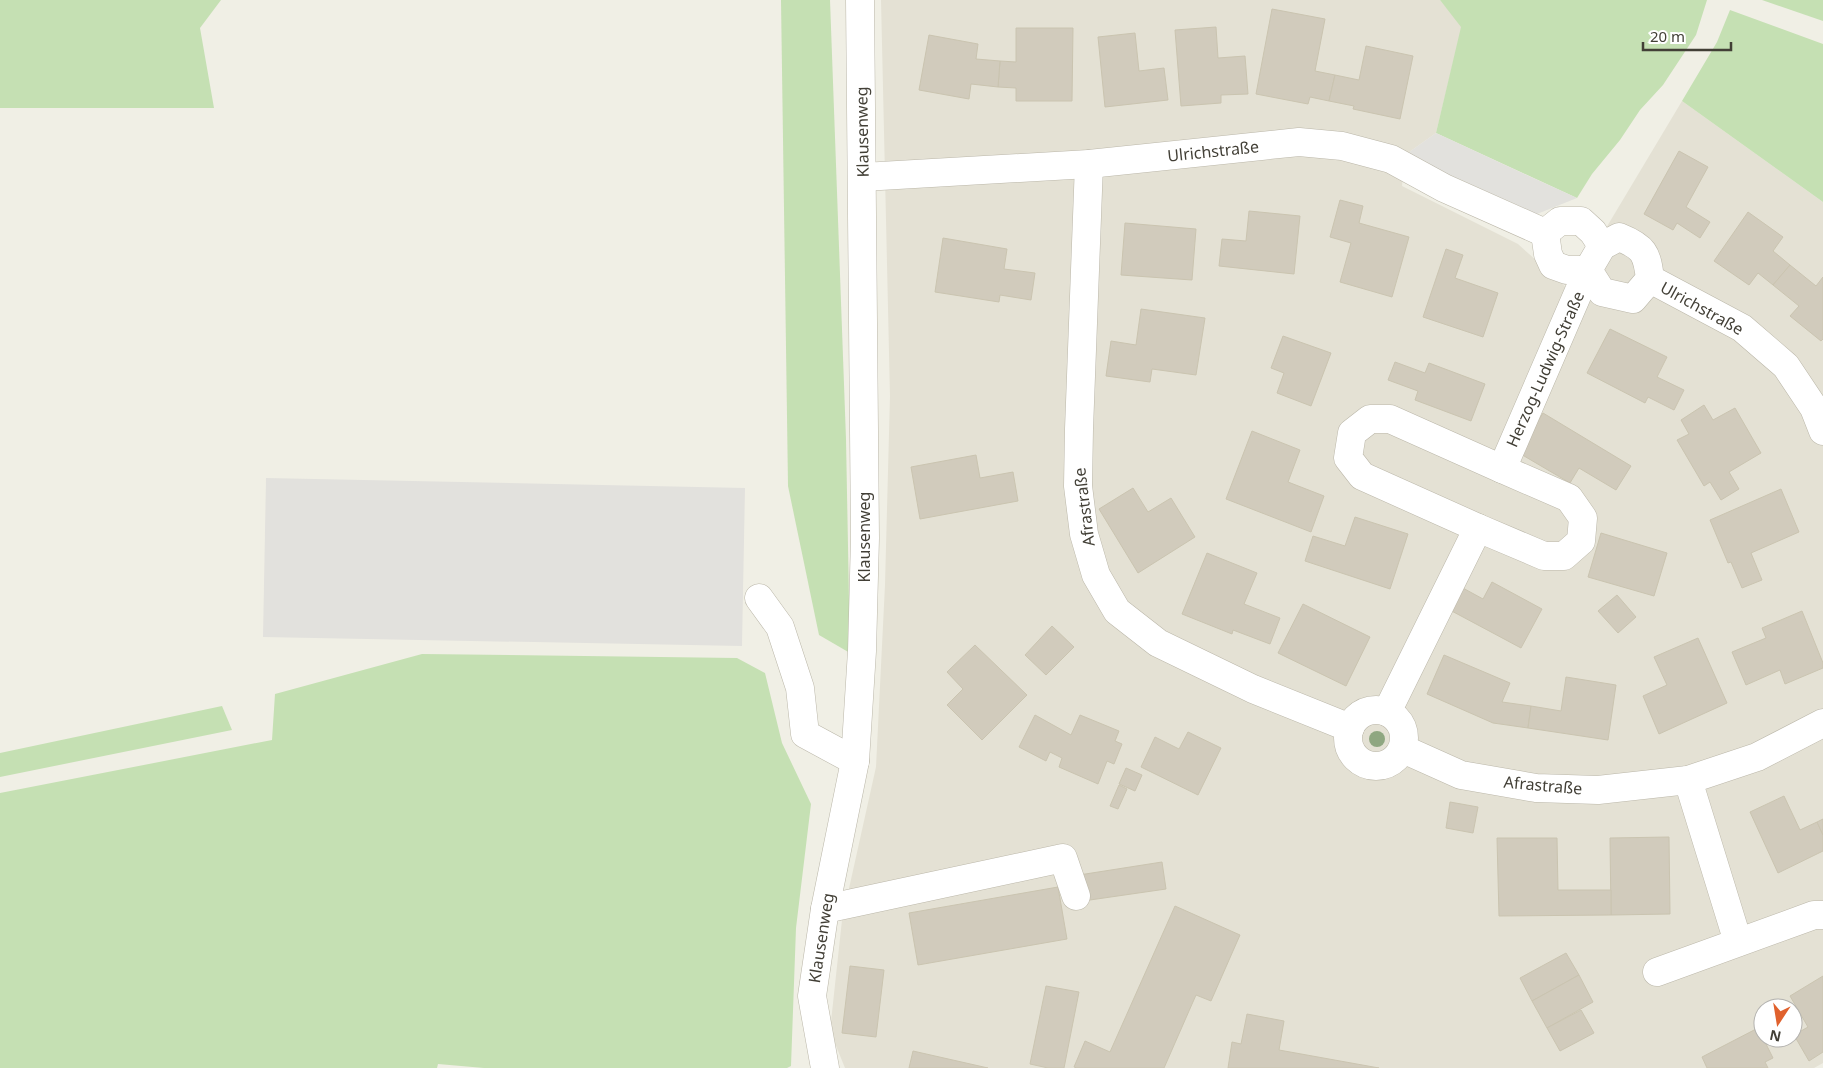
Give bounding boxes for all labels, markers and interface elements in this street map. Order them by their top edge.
scale bar [1643,20,1730,52]
text: 20 m [1650,26,1685,46]
street label: Klausenweg [850,86,874,178]
street label: Ulrichstraße [1166,135,1260,167]
street label: Ulrichstraße [1656,276,1748,340]
street label: Herzog-Ludwig-Straße [1501,288,1589,450]
street label: Afrastraße [1068,467,1100,547]
street label: Klausenweg [853,492,875,582]
street label: Afrastraße [1503,771,1583,799]
street label: Klausenweg [803,891,839,985]
north arrow [1753,998,1803,1048]
text: N [1768,1026,1783,1047]

